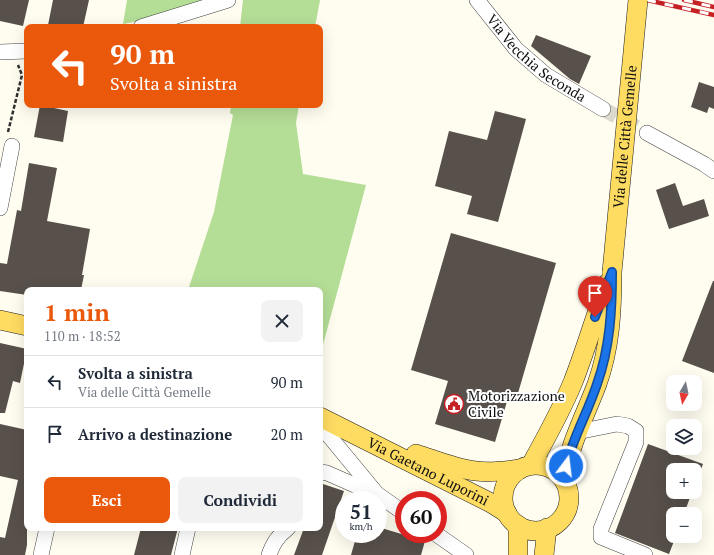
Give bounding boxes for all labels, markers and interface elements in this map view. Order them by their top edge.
street label: Via Vecchia Seconda [483,10,590,106]
text: 90 m [110,35,175,72]
icon: left [44,40,96,92]
street label: Via delle Città Gemelle [608,64,641,209]
text: Svolta a sinistra [110,71,237,95]
pin [578,276,612,317]
icon: arrive [584,282,606,304]
text: 1 min [44,296,110,328]
button: close [261,300,303,342]
text: 110 m · 18:52 [44,327,121,345]
text: Svolta a sinistra [78,363,193,383]
icon: left [44,371,66,393]
text: 90 m [270,372,303,392]
north arrow [666,375,702,411]
map controls [666,375,702,543]
text: Via delle Città Gemelle [78,383,211,401]
place label: Motorizzazione Civile [468,386,565,421]
public building icon: Motorizzazione Civile [443,393,465,415]
button: layers [666,419,702,455]
icon: arrive [44,423,66,445]
text: Arrivo a destinazione [78,424,232,444]
text: 20 m [270,424,303,444]
street label: Via Gaetano Luporini [364,432,492,509]
position arrow [545,445,587,487]
button: + [666,463,702,499]
button: Esci [44,477,170,523]
button: Condividi [178,477,303,523]
speed limit sign: 60 [395,491,447,543]
text: 51 [350,498,372,525]
button: − [666,507,702,543]
text: km/h [349,520,373,533]

